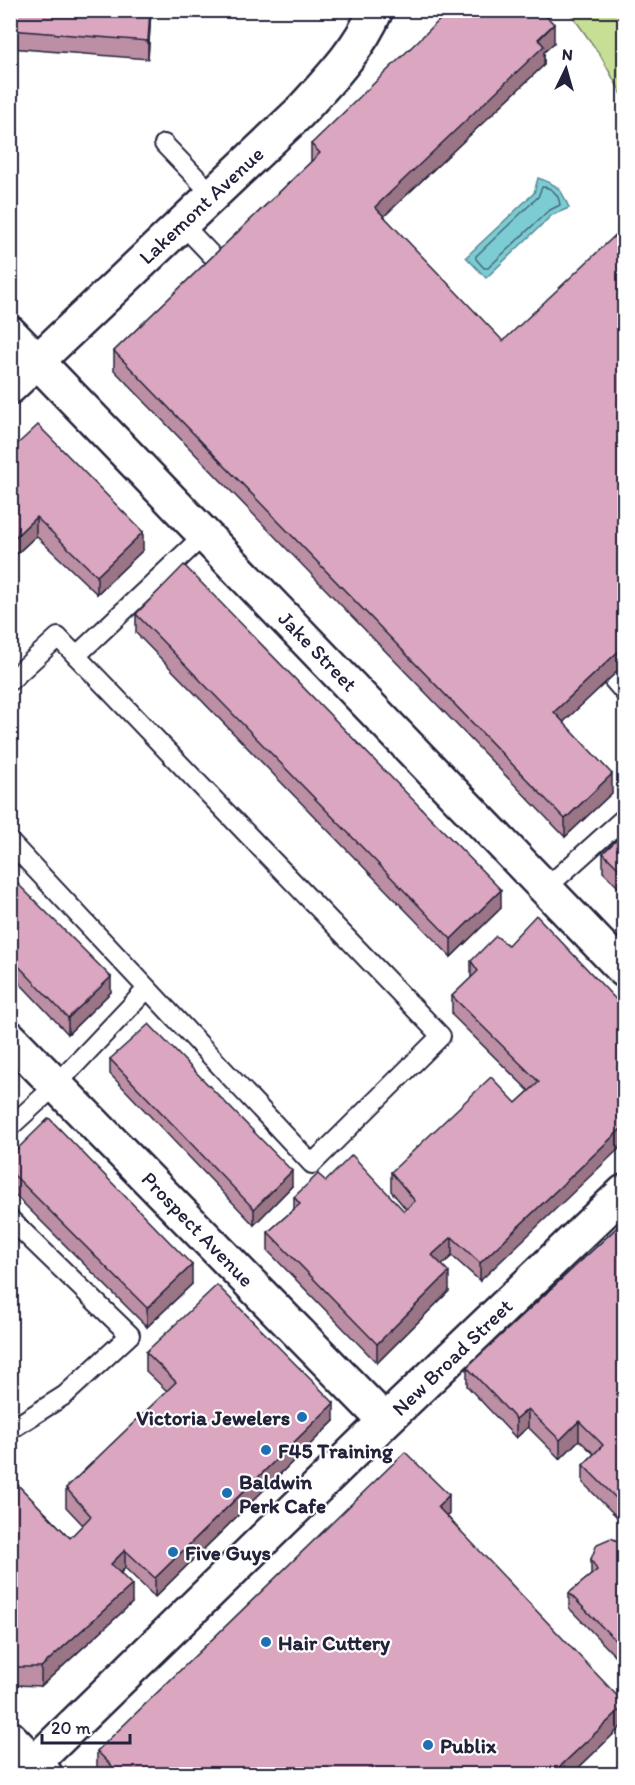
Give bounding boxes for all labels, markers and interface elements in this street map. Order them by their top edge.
north arrow [536,39,596,99]
text: N [561,45,573,64]
street label: Lakemont Avenue [134,141,268,269]
street label: Jake Street [273,606,363,697]
street label: Prospect Avenue [137,1166,259,1292]
street label: New Broad Street [387,1293,517,1421]
place label: Victoria Jewelers [136,1405,290,1430]
marker: Victoria Jewelers [295,1410,309,1424]
place label: F45 Training [278,1438,394,1464]
marker: F45 Training [259,1443,273,1457]
place label: Baldwin Perk Cafe [239,1469,326,1518]
marker: Baldwin Perk Cafe [220,1486,234,1500]
place label: Five Guys [185,1540,271,1566]
marker: Five Guys [166,1545,180,1559]
place label: Hair Cuttery [278,1630,391,1656]
marker: Hair Cuttery [259,1635,273,1649]
scale bar [42,1707,130,1745]
text: 20 m [51,1717,91,1739]
place label: Publix [440,1733,497,1758]
marker: Publix [421,1738,435,1752]

